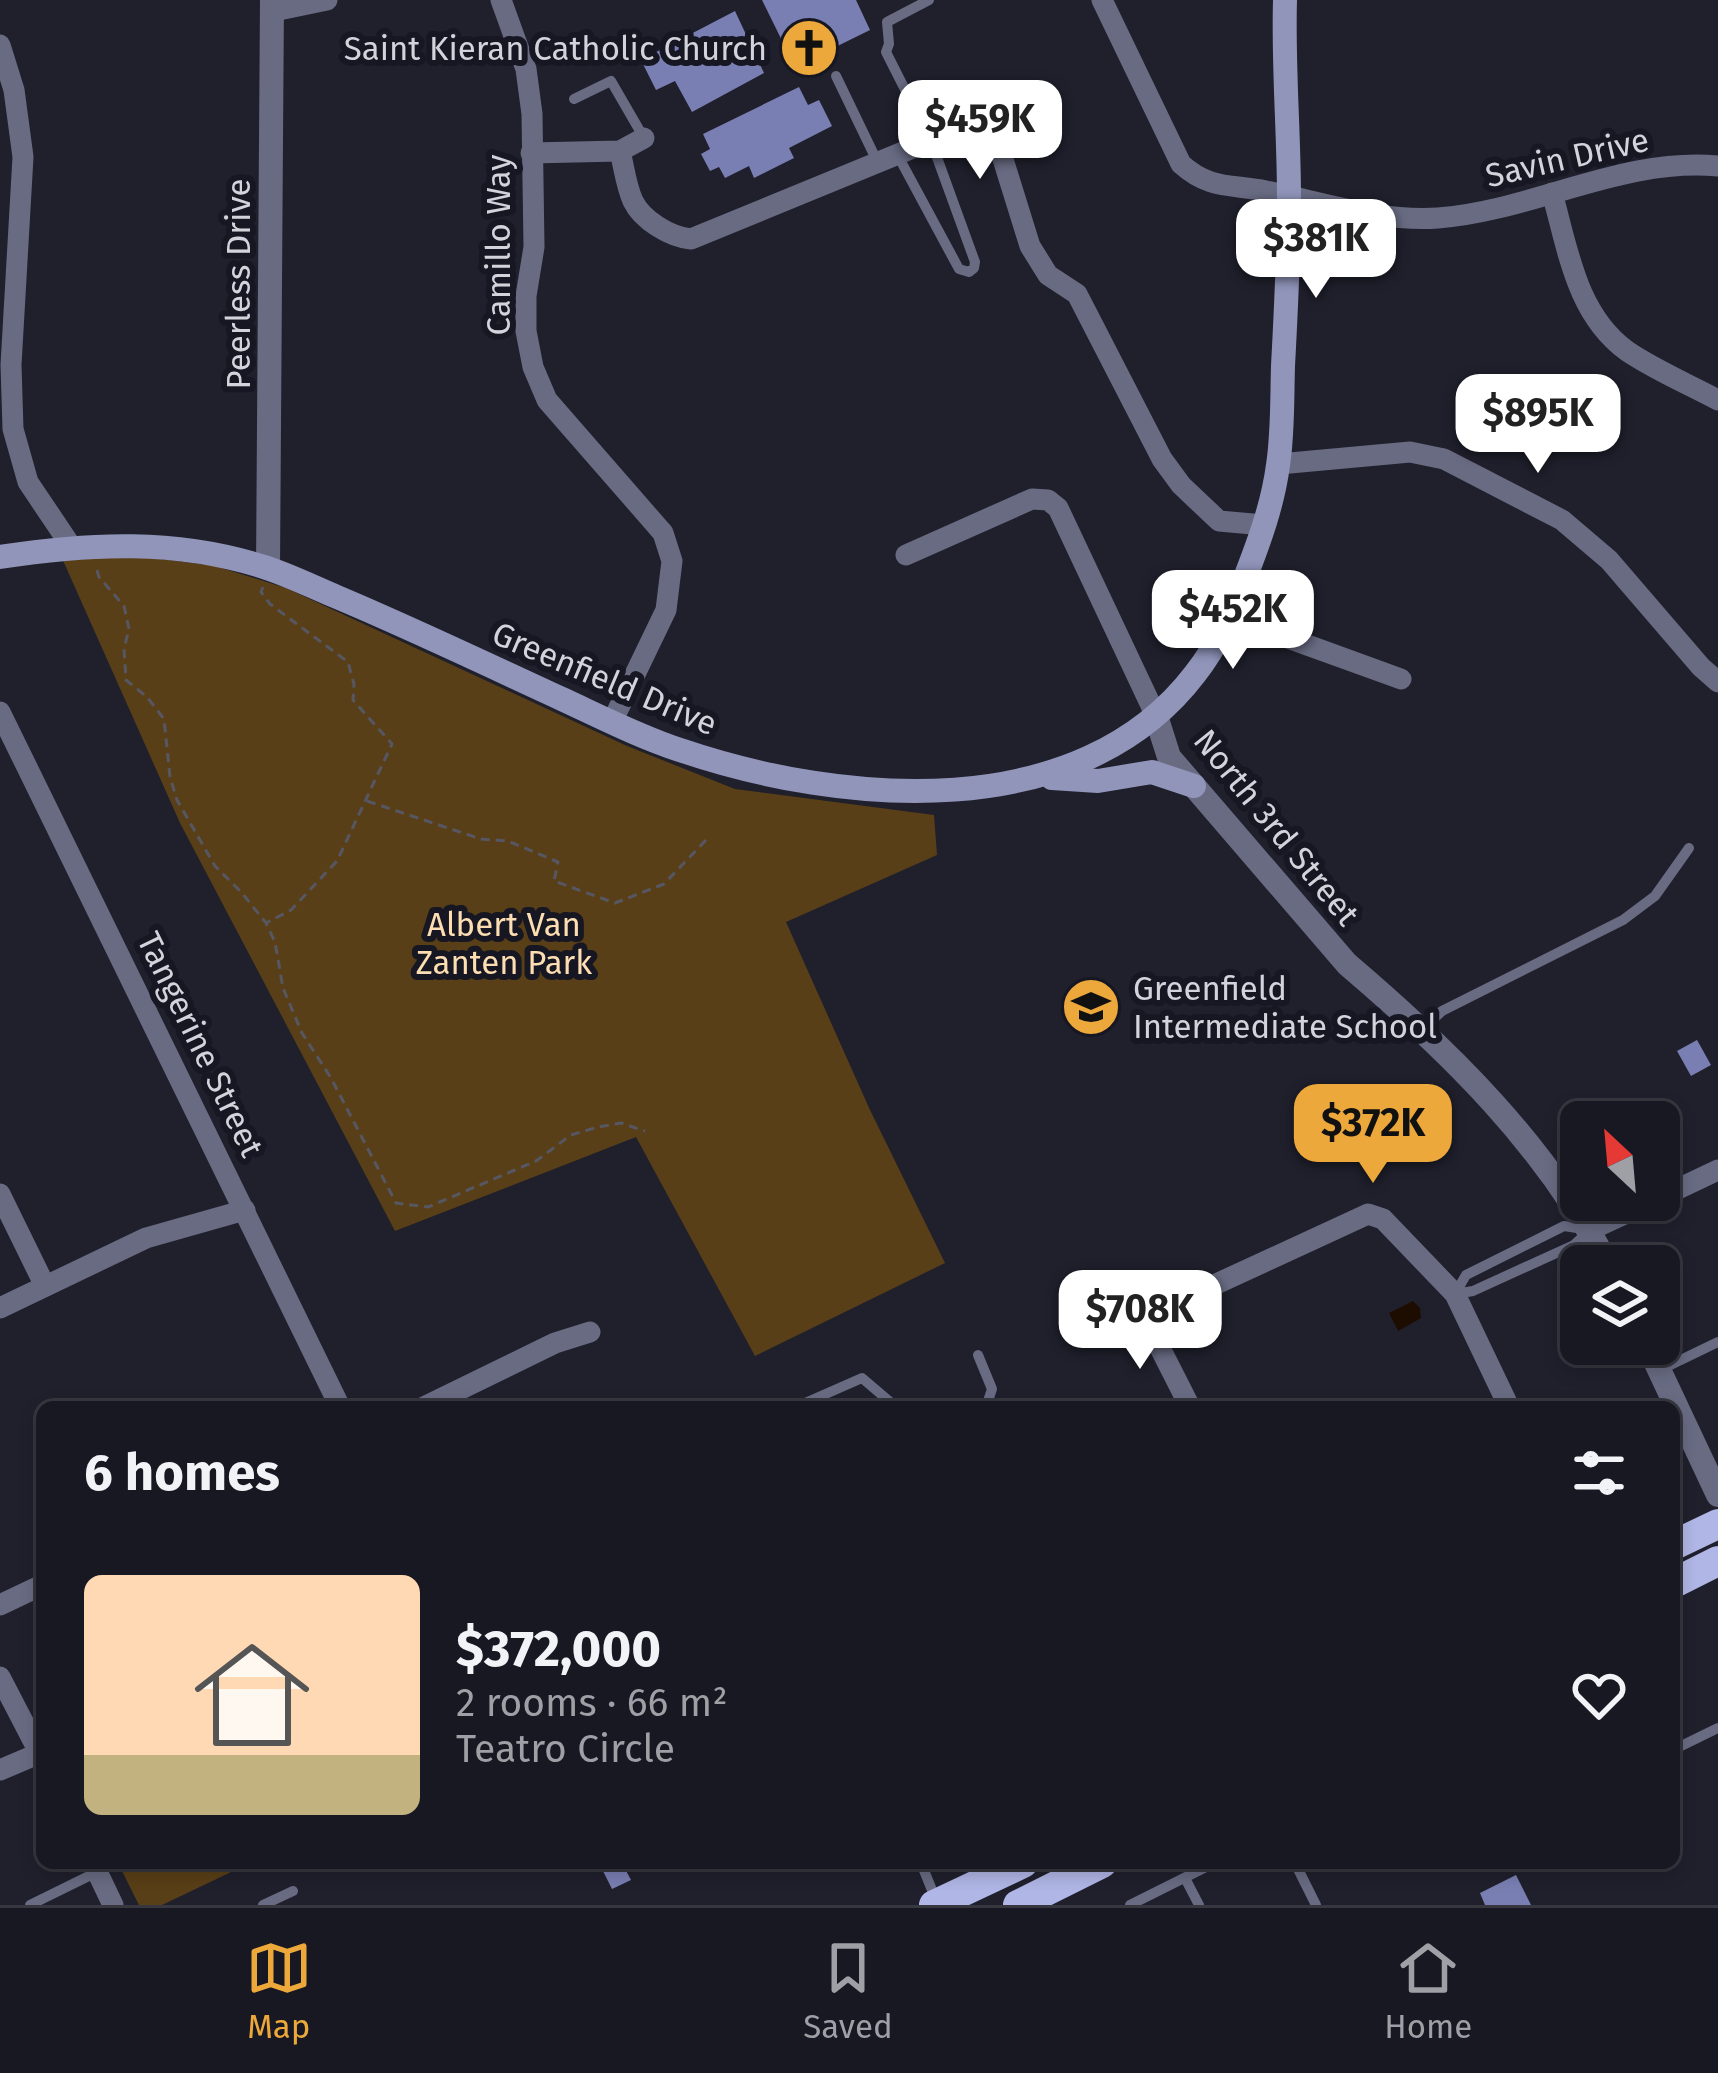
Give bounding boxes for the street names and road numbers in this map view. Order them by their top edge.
street label: Savin Drive [1482,120,1653,196]
street label: Camillo Way [479,155,519,335]
street label: Peerless Drive [219,178,259,390]
street label: Greenfield Drive [486,614,723,744]
street label: North 3rd Street [1185,721,1368,934]
street label: Tangerine Street [128,926,272,1163]

